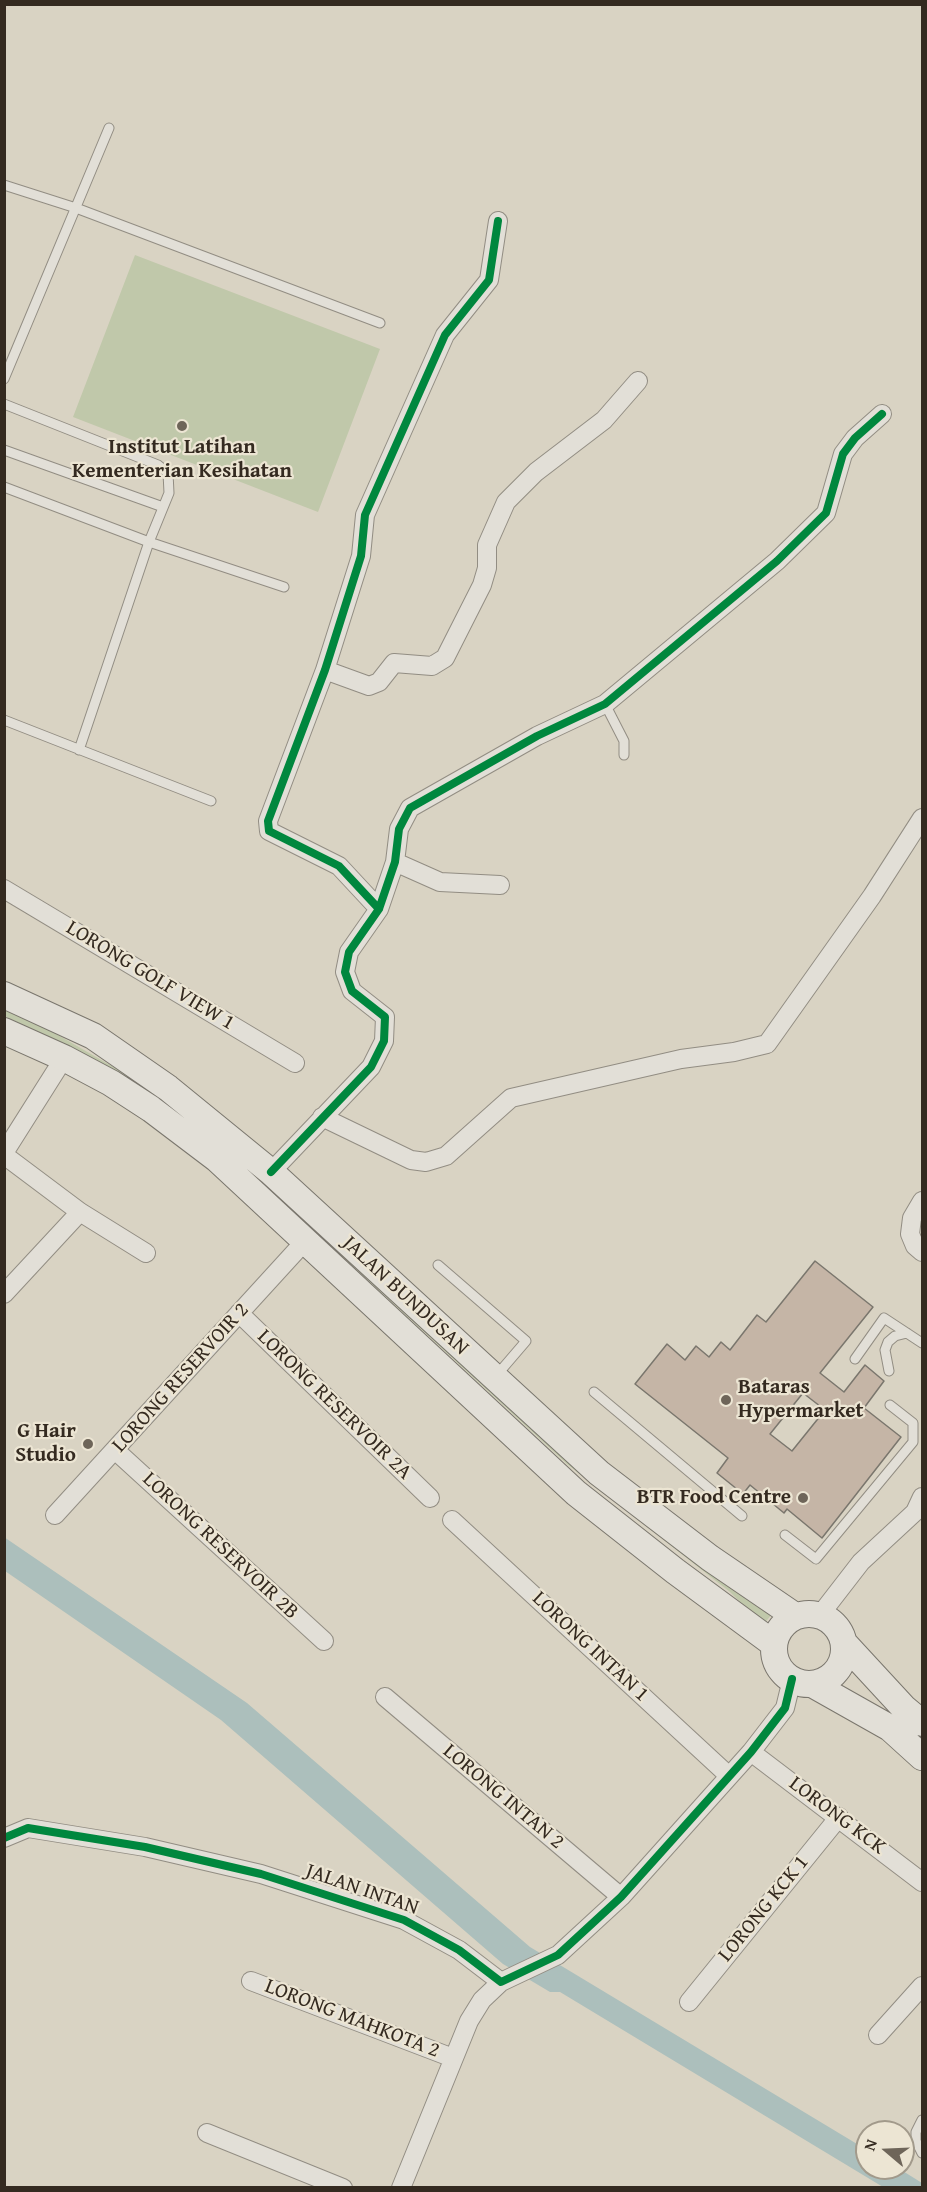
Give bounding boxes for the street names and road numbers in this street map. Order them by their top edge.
street label: LORONG GOLF VIEW 1 [61,916,239,1036]
street label: JALAN BUNDUSAN [337,1231,473,1361]
street label: LORONG RESERVOIR 2 [107,1298,255,1458]
street label: LORONG RESERVOIR 2A [251,1325,417,1485]
street label: LORONG RESERVOIR 2B [137,1467,303,1625]
street label: LORONG INTAN 1 [526,1586,654,1708]
street label: LORONG INTAN 2 [437,1739,569,1855]
street label: LORONG KCK [784,1771,890,1861]
street label: LORONG KCK 1 [713,1851,815,1967]
street label: JALAN INTAN [302,1859,422,1921]
street label: LORONG MAHKOTA 2 [261,1974,443,2064]

